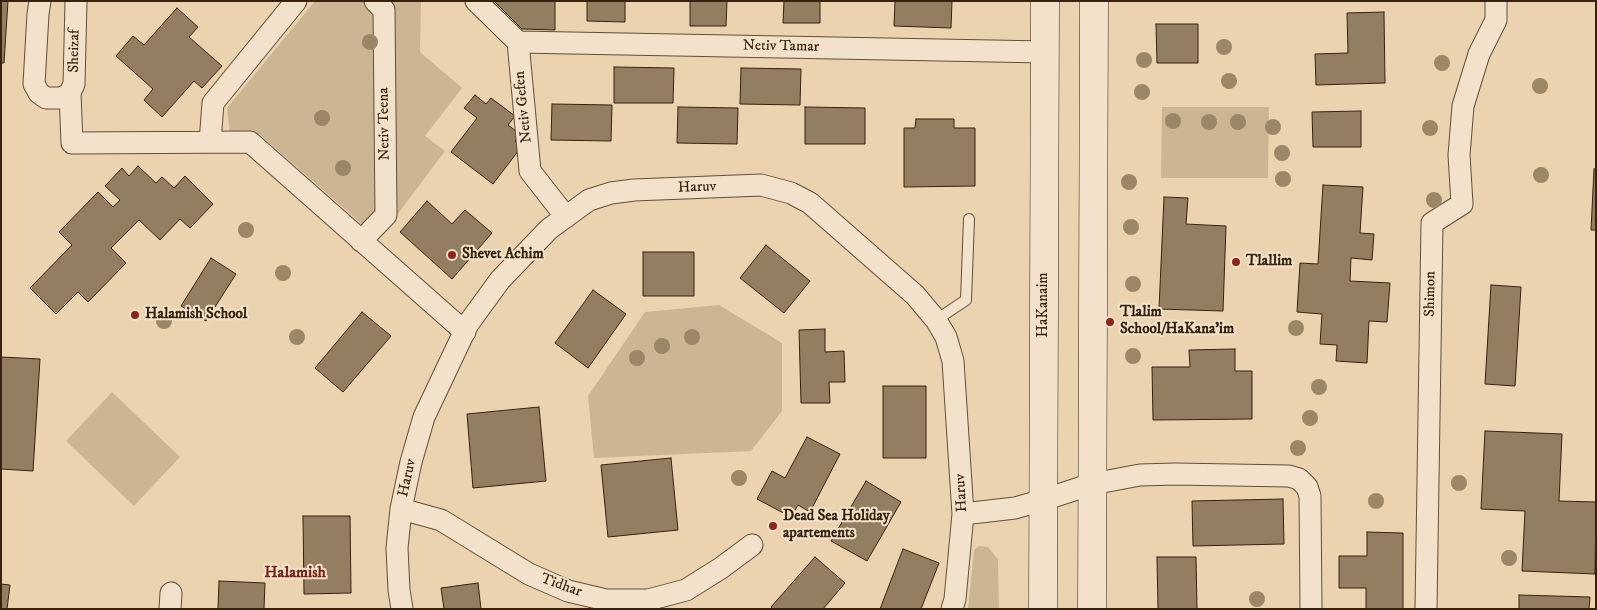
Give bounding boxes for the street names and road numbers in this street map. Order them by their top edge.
street label: Sheizaf [66,29,84,73]
street label: Netiv Tamar [743,37,819,57]
street label: Netiv Gefen [511,70,537,144]
street label: Netiv Teena [375,87,395,161]
street label: Haruv [677,178,717,198]
street label: Shimon [1422,271,1440,317]
street label: HaKanaim [1035,272,1053,338]
street label: Haruv [395,457,421,499]
street label: Haruv [952,473,972,513]
street label: Tidhar [538,570,584,602]

